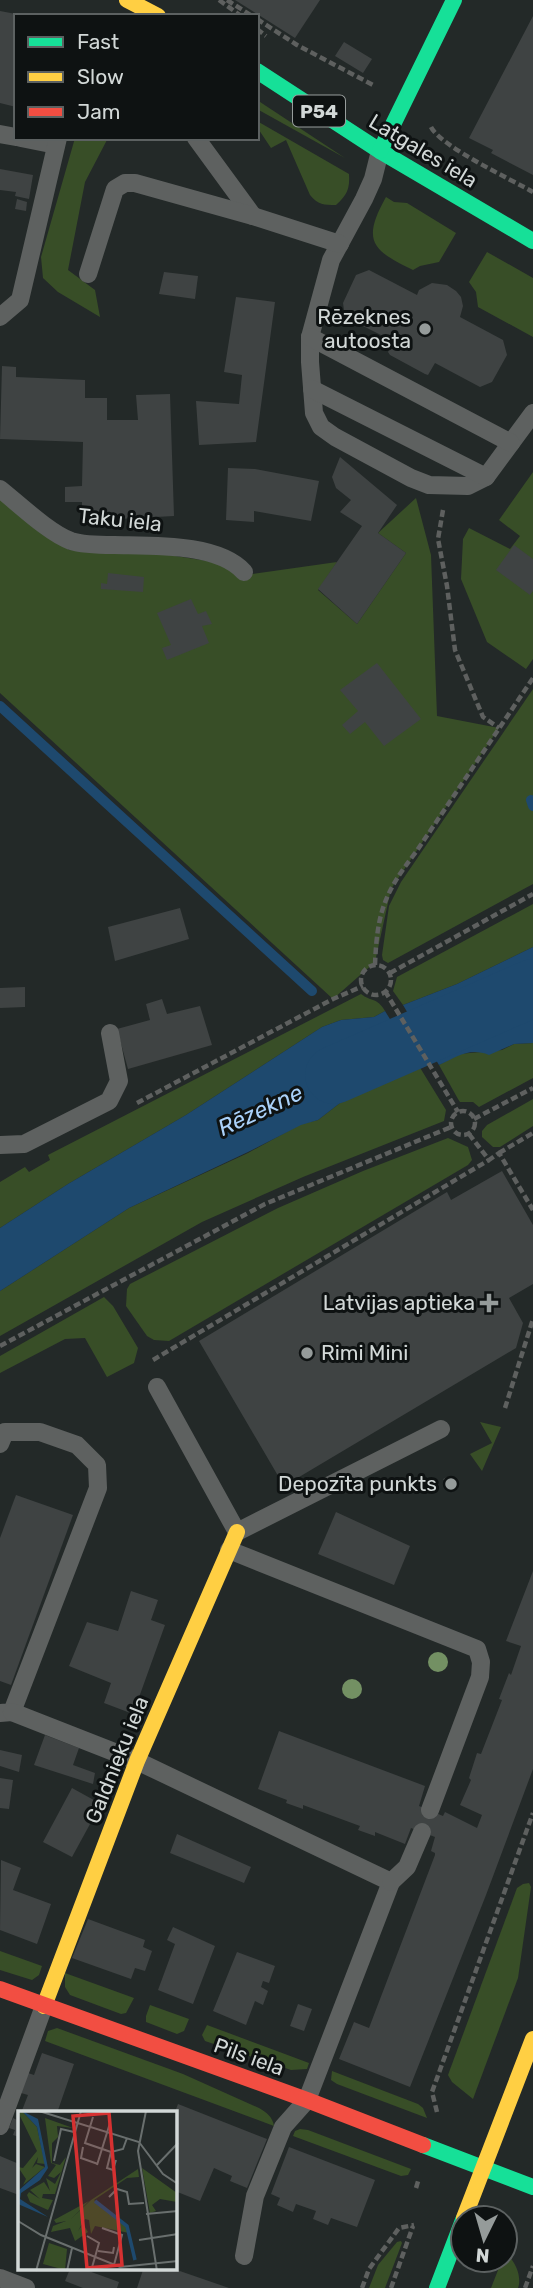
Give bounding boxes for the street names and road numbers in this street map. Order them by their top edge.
road number: P54 [293,96,345,127]
street label: Latgales iela [365,108,482,193]
street label: Taku iela [77,503,163,536]
street label: Galdnieku iela [80,1692,153,1827]
street label: Pils iela [211,2032,288,2081]

